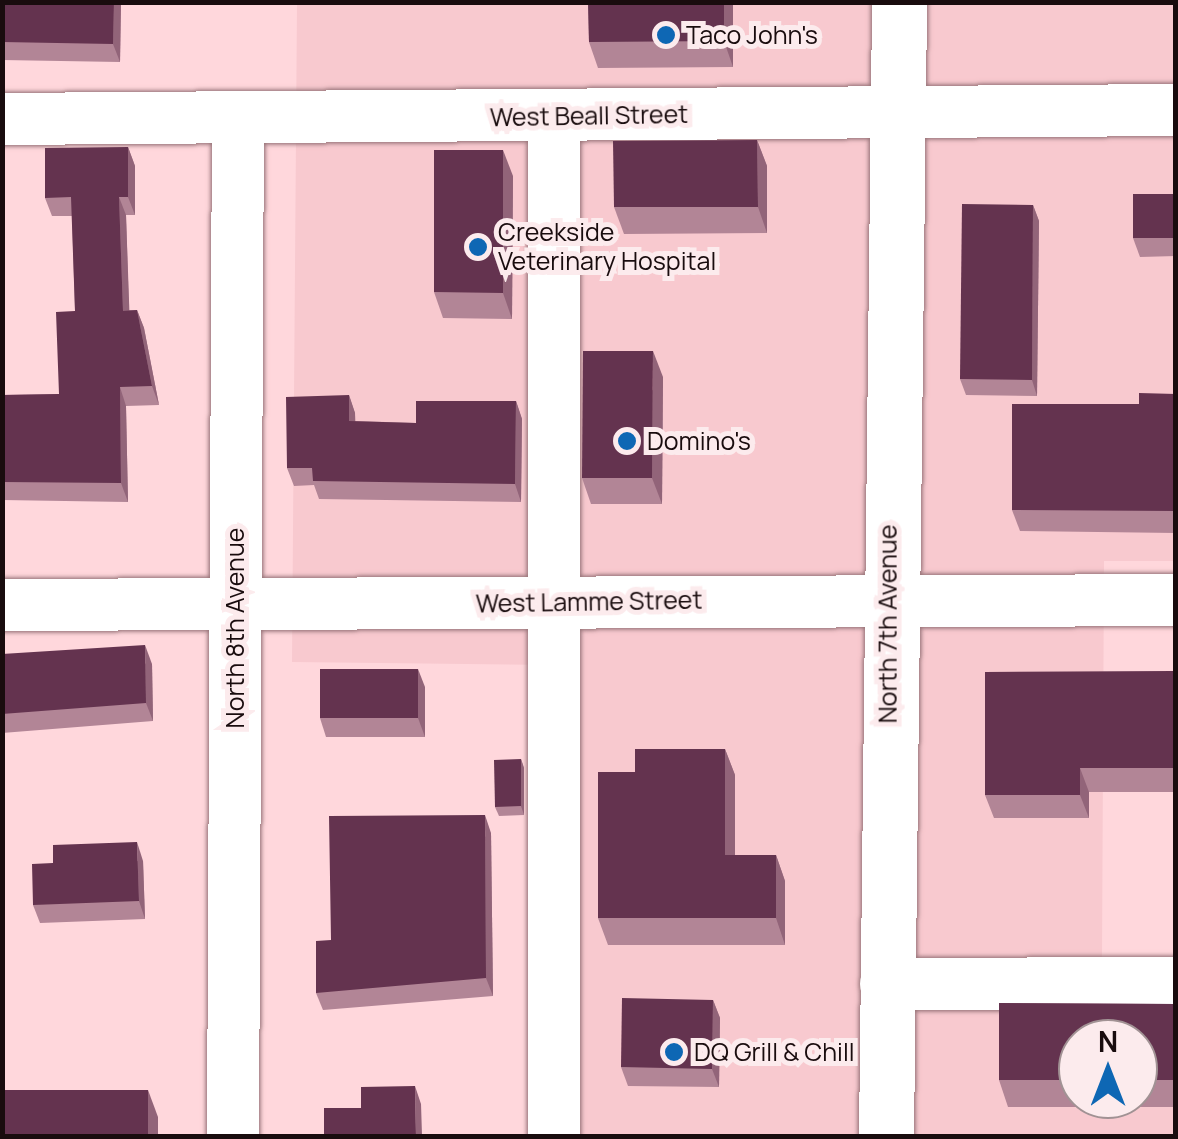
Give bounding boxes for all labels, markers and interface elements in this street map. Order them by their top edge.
place label: Taco John's [686,20,818,50]
marker: Taco John's [655,24,677,46]
street label: West Beall Street [490,99,688,133]
place label: Creekside Veterinary Hospital [498,218,716,277]
marker: Creekside Veterinary Hospital [467,236,489,258]
place label: Domino's [647,426,751,456]
marker: Domino's [616,430,638,452]
street label: North 7th Avenue [873,525,903,723]
street label: North 8th Avenue [220,528,250,728]
street label: West Lamme Street [475,585,703,619]
north arrow [1058,1019,1158,1119]
text: N [1098,1022,1118,1060]
place label: DQ Grill & Chill [694,1037,855,1067]
marker: DQ Grill & Chill [663,1041,685,1063]

